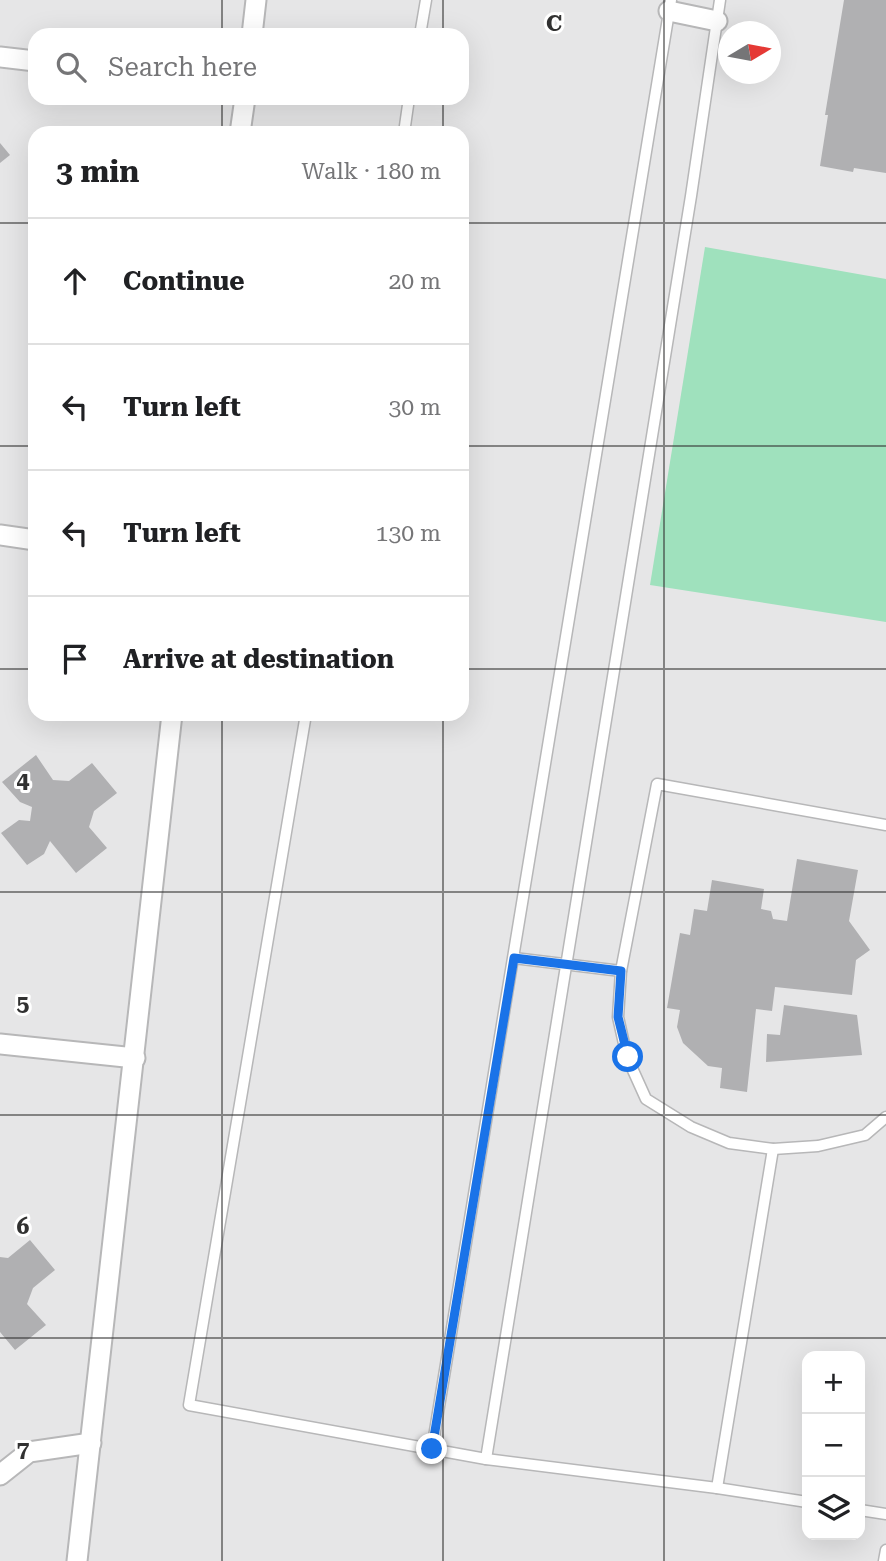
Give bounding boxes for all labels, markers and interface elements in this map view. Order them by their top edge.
text: C [546,10,562,37]
north arrow [718,21,781,84]
search box [28,28,469,105]
icon: search [52,48,90,86]
text: Search here [108,52,257,82]
text: 3 min [56,154,139,189]
text: Walk · 180 m [302,158,441,185]
icon: ahead [56,262,94,300]
text: Continue [123,266,245,296]
text: 20 m [388,268,441,295]
icon: left [56,388,94,426]
text: Turn left [123,392,241,422]
text: 30 m [388,394,441,421]
icon: left [56,514,94,552]
text: Turn left [123,518,241,548]
text: 130 m [376,520,441,547]
icon: arrive [56,640,94,678]
text: Arrive at destination [123,644,394,674]
text: 4 [17,767,30,794]
text: 5 [17,990,30,1017]
route start [612,1041,643,1072]
text: 6 [17,1213,30,1240]
map controls [802,1351,865,1540]
button: + [802,1351,865,1414]
button: − [802,1414,865,1477]
route end [416,1433,447,1464]
text: 7 [17,1436,30,1463]
button: layers [802,1477,865,1540]

